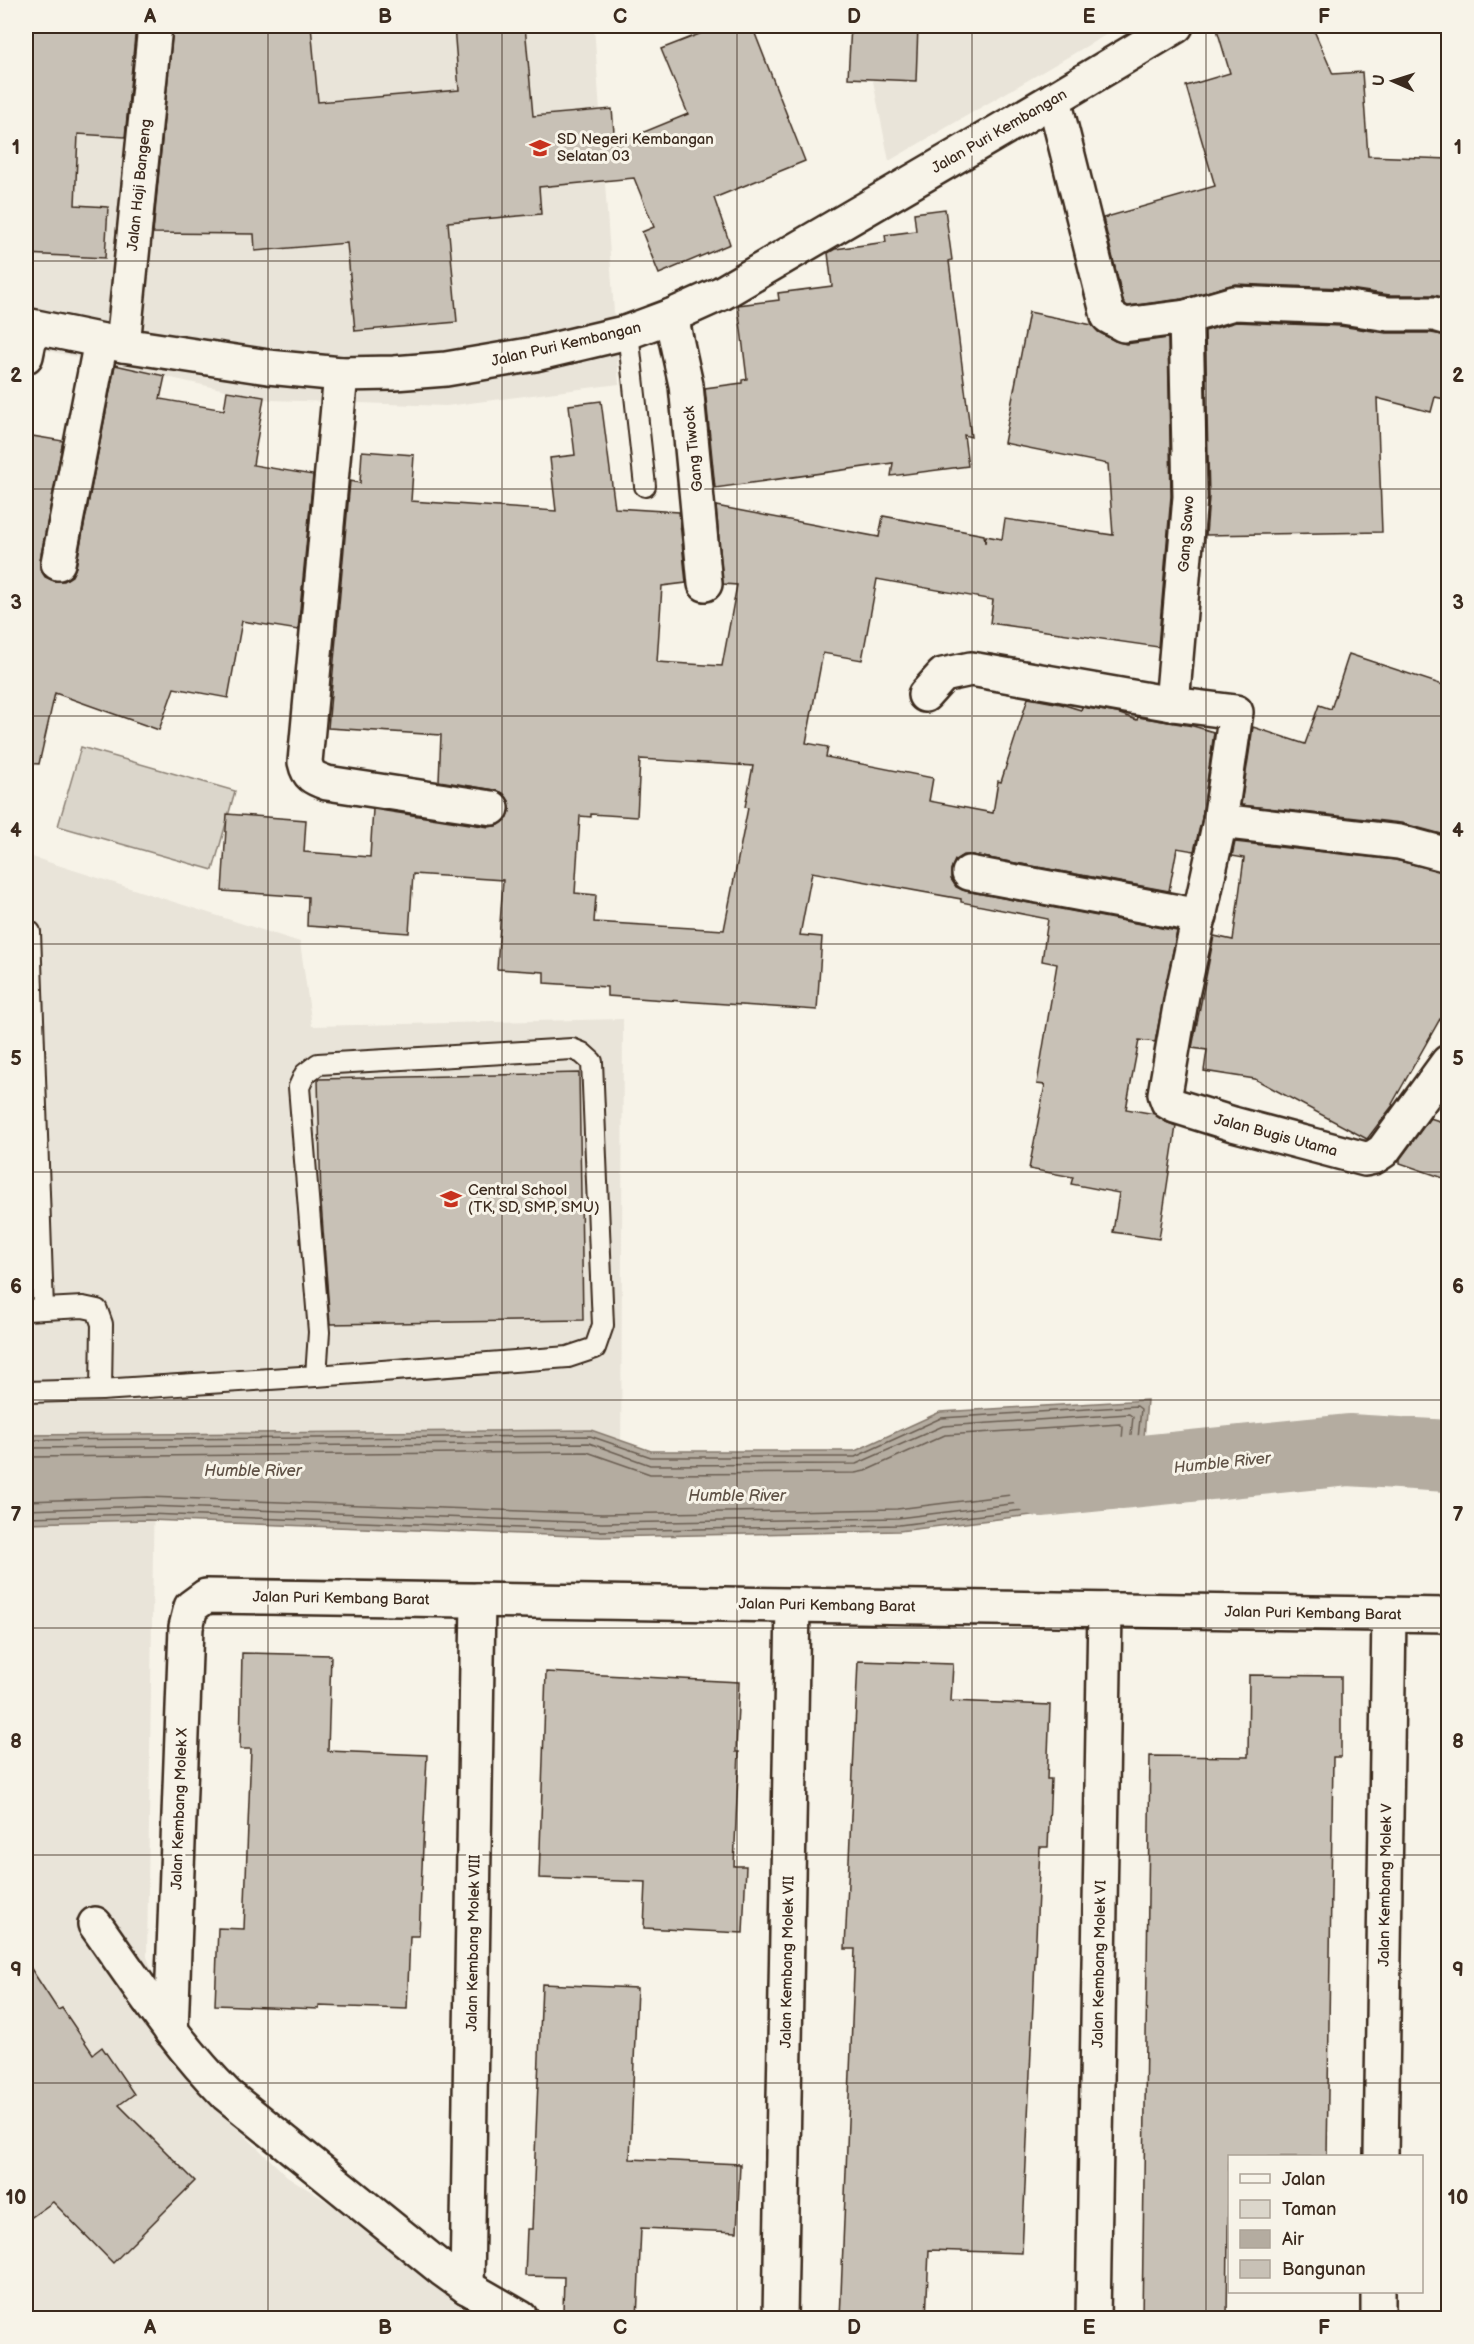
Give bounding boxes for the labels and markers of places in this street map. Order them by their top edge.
place label: SD Negeri Kembangan Selatan 03 [557,130,714,166]
school or university icon: SD Negeri Kembangan Selatan 03 [528,136,552,160]
place label: Central School (TK, SD, SMP, SMU) [468,1181,600,1217]
school or university icon: Central School (TK, SD, SMP, SMU) [439,1187,463,1211]

